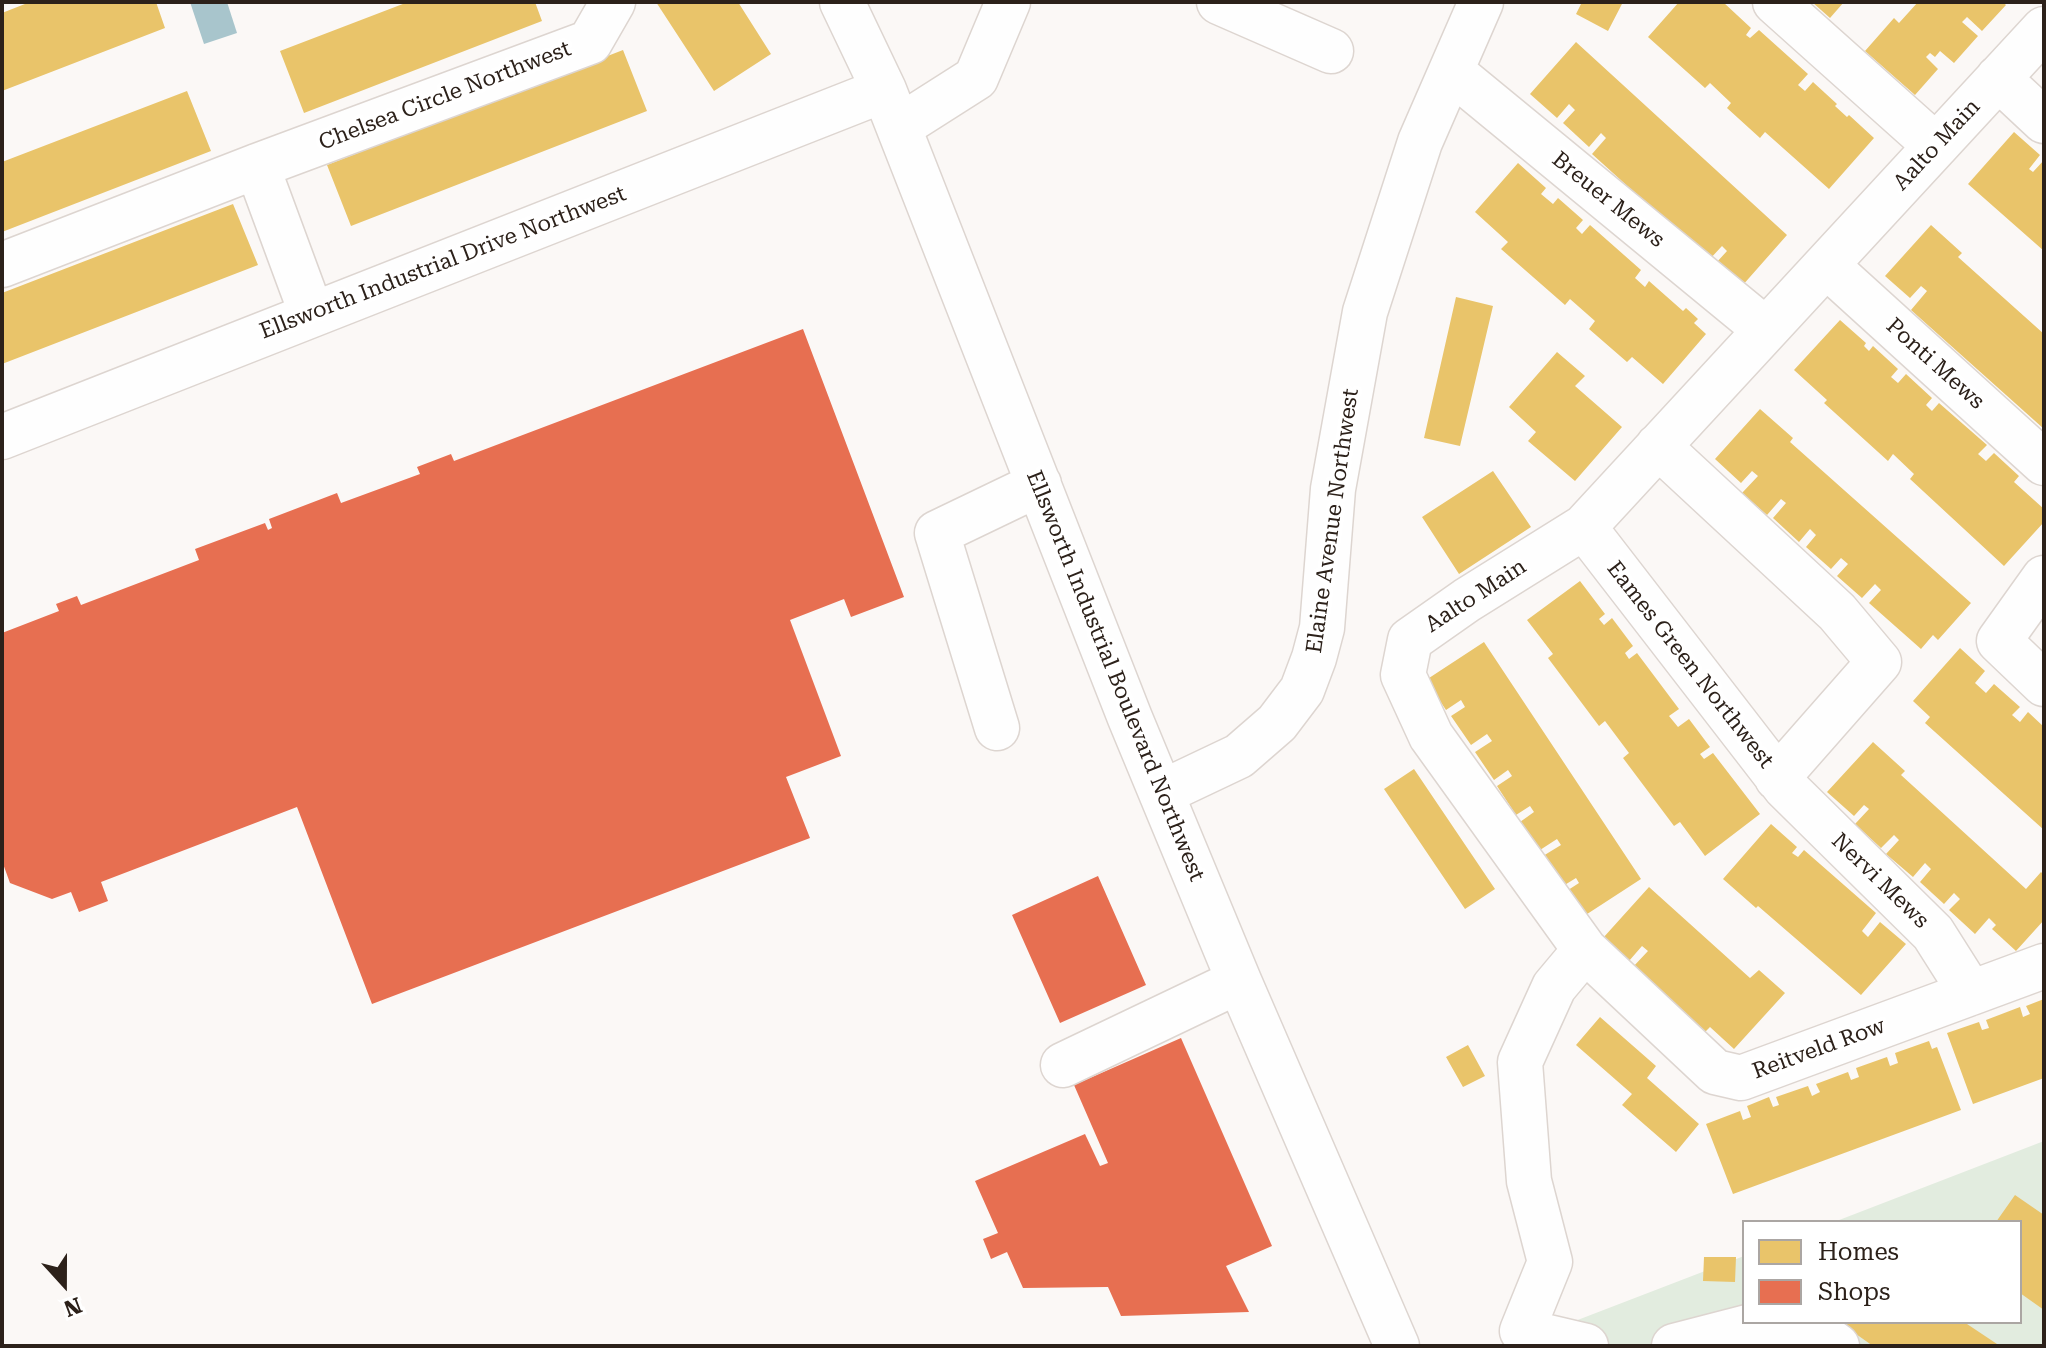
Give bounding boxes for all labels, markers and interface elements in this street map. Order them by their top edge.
street label: Chelsea Circle Northwest [315,36,575,156]
street label: Aalto Main [1888,94,1986,196]
street label: Breuer Mews [1546,147,1670,253]
street label: Ellsworth Industrial Drive Northwest [256,181,630,345]
street label: Ponti Mews [1880,313,1990,415]
street label: Elaine Avenue Northwest [1301,387,1365,655]
street label: Ellsworth Industrial Boulevard Northwest [1020,467,1210,885]
street label: Aalto Main [1421,554,1531,638]
street label: Eames Green Northwest [1601,556,1779,774]
street label: Nervi Mews [1826,828,1934,934]
street label: Reitveld Row [1749,1013,1889,1085]
legend [1742,1220,2022,1324]
text: Homes [1818,1238,1899,1266]
north arrow [24,1244,104,1324]
text: Shops [1818,1278,1890,1306]
text: N [60,1292,85,1322]

